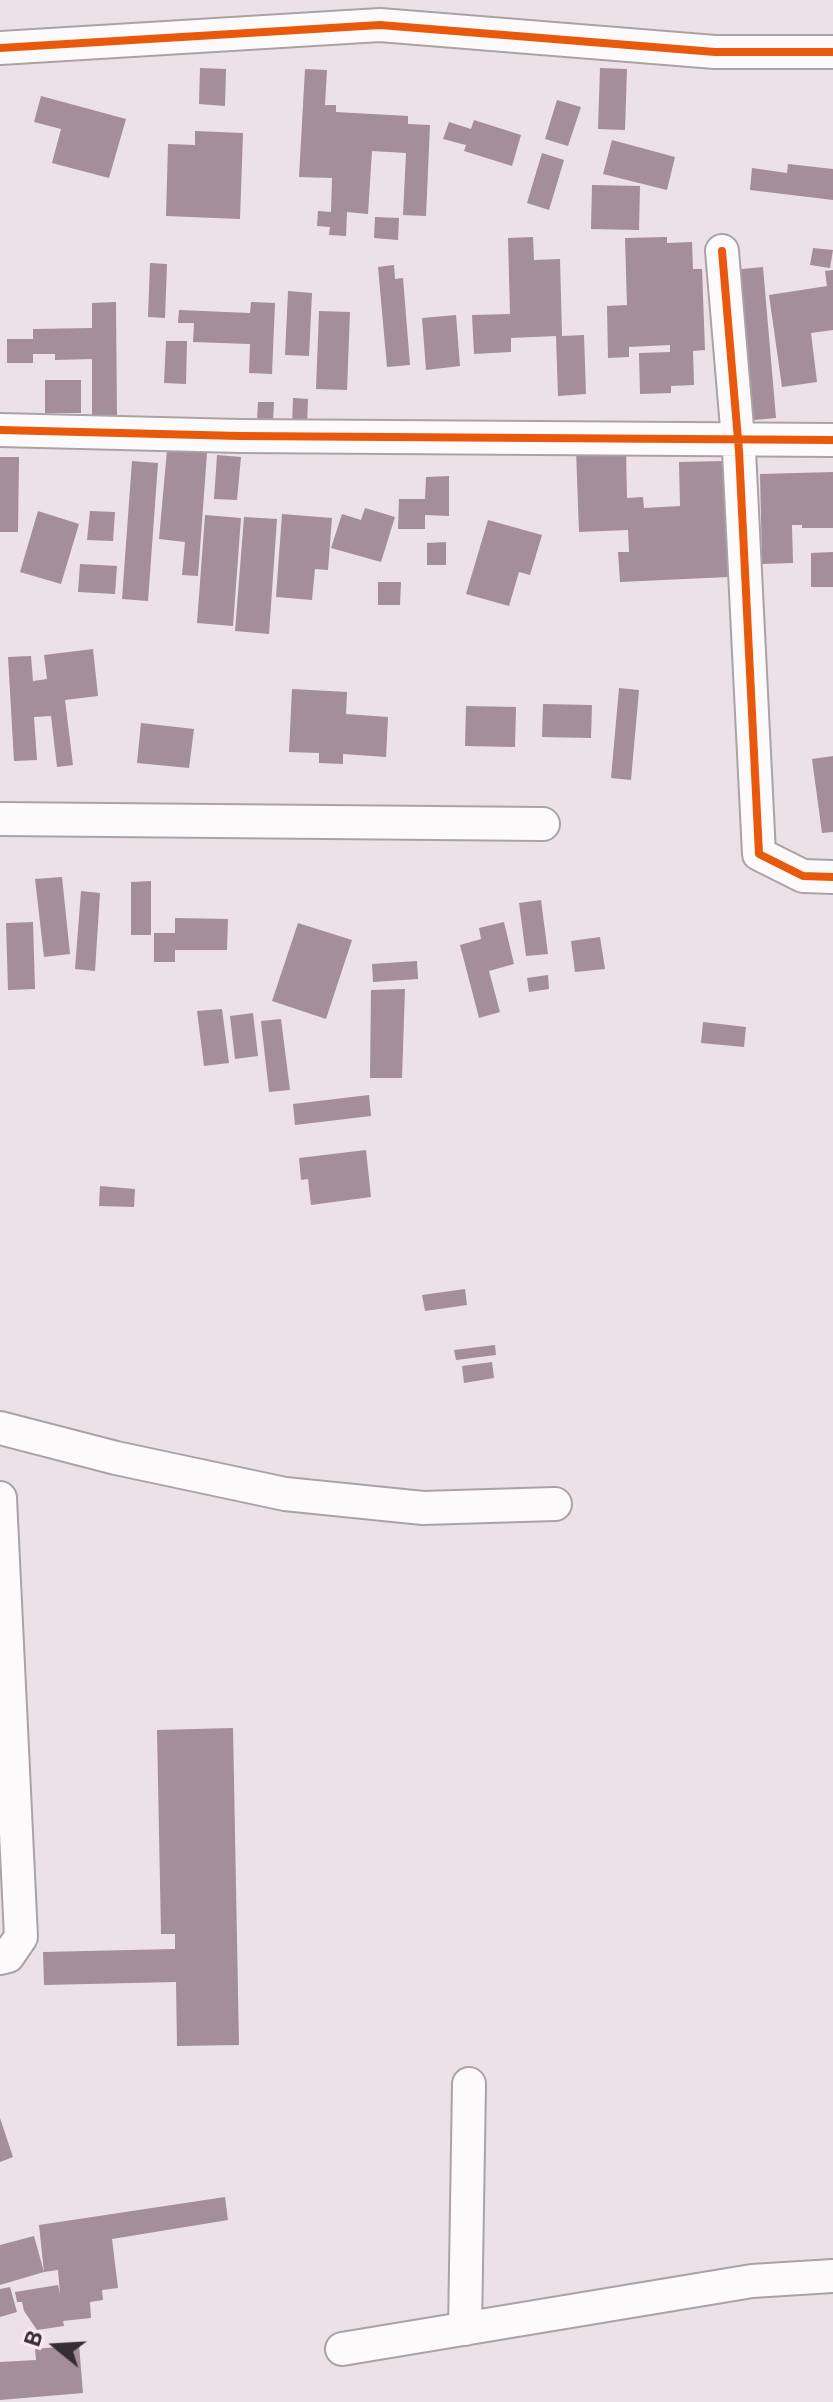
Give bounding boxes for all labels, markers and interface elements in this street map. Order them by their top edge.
north arrow [16,2306,96,2386]
text: B [18,2327,48,2350]

